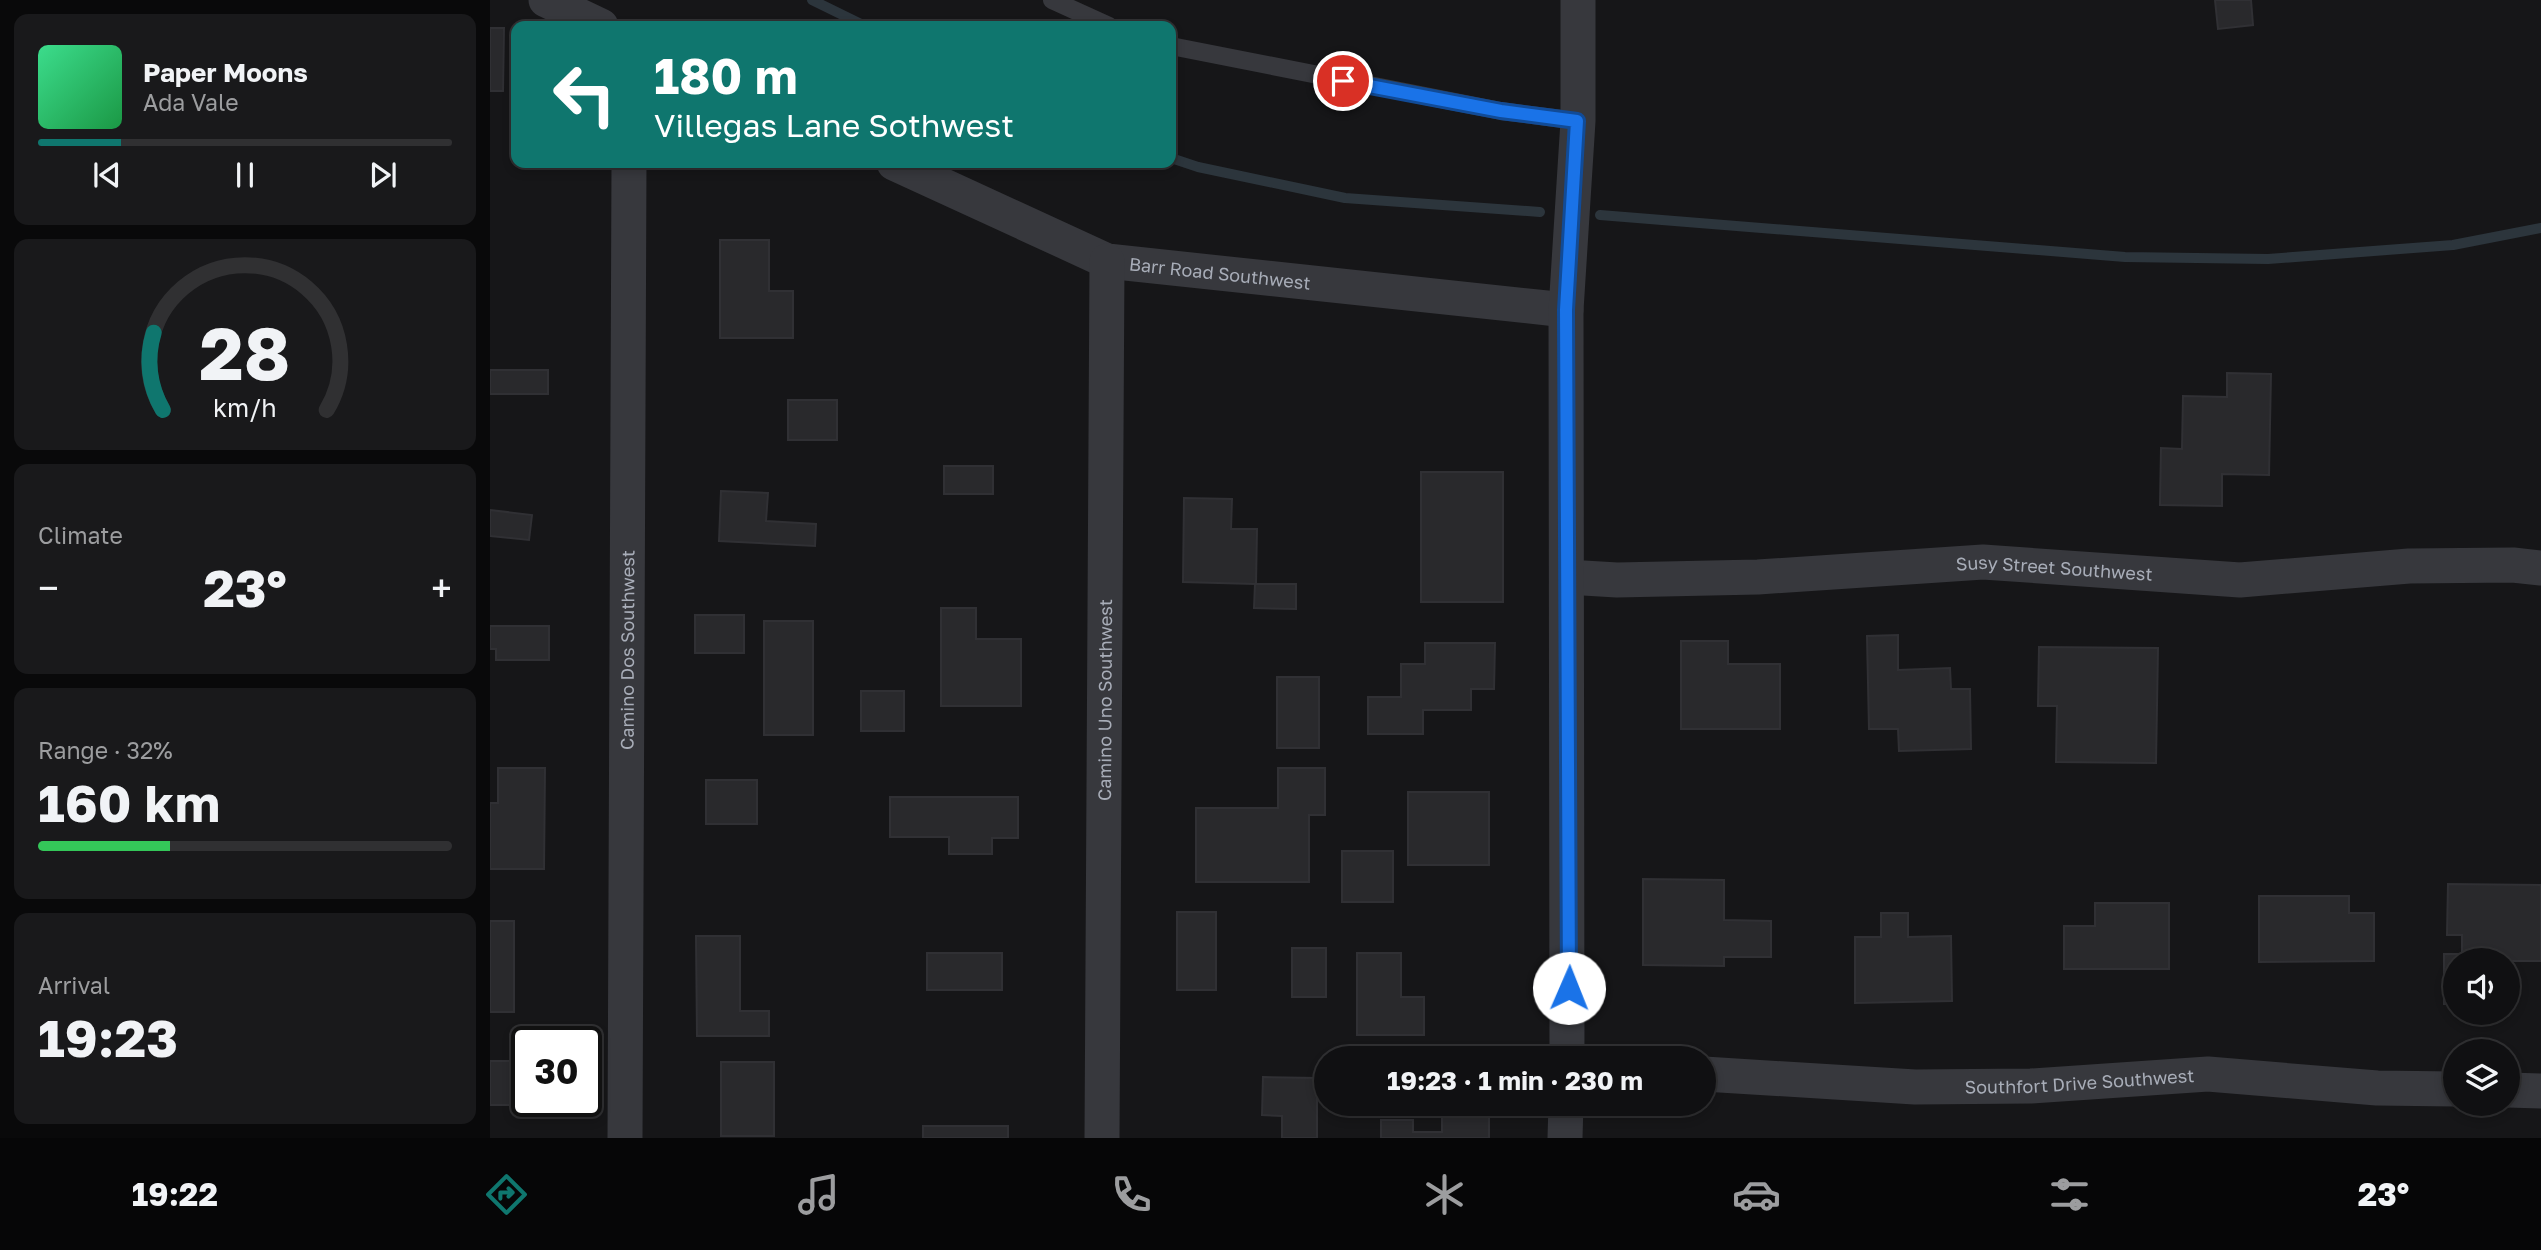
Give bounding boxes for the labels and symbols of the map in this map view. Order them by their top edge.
pin [1313,51,1373,111]
street label: Barr Road Southwest [1128,252,1312,294]
street label: Camino Dos Southwest [616,550,638,750]
street label: Susy Street Southwest [1955,551,2153,585]
street label: Camino Uno Southwest [1093,599,1116,801]
position arrow [1532,951,1606,1025]
speed limit sign: 30 [511,1026,602,1117]
street label: Southfort Drive Southwest [1965,1064,2195,1098]

